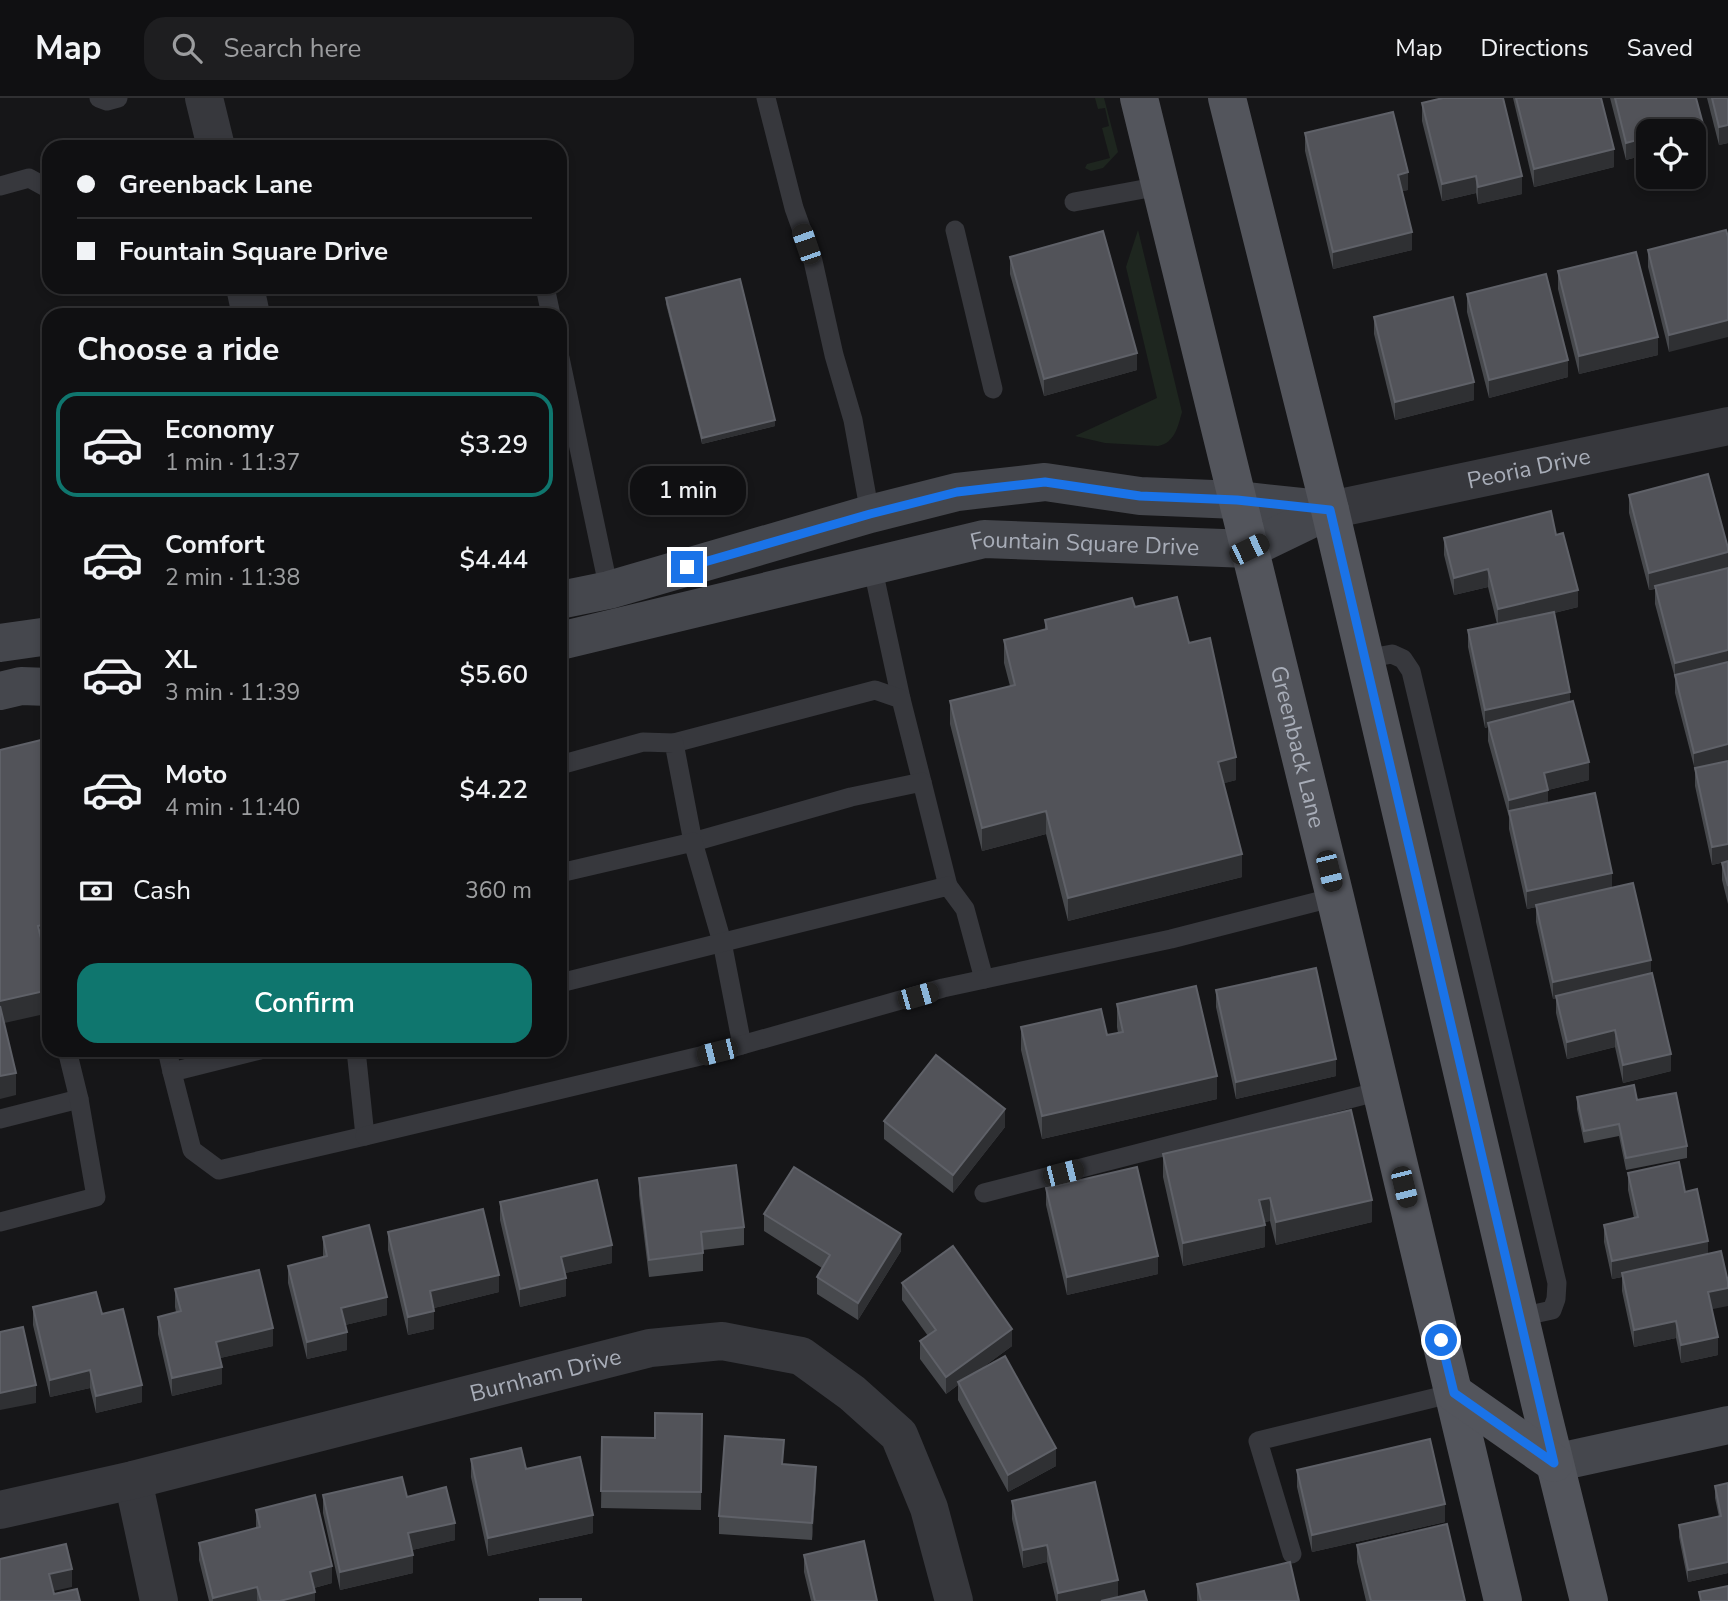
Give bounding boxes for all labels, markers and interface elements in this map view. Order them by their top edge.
search box [144,17,634,80]
text: Map [35,26,102,71]
icon: search [168,29,206,67]
text: Search here [224,31,361,66]
text: Map [1395,32,1442,64]
text: Directions [1480,32,1589,64]
text: Saved [1627,32,1693,64]
map controls [1636,119,1706,189]
button: locate [1636,119,1706,189]
text: Greenback Lane [119,167,313,202]
car [790,221,823,267]
text: Fountain Square Drive [119,234,388,269]
text: Choose a ride [77,328,279,371]
text: Economy [165,412,274,447]
icon: car [81,413,144,476]
text: $3.29 [459,427,528,462]
street label: Peoria Drive [1464,440,1593,496]
text: 1 min · 11:37 [165,447,300,478]
callout: 1 min [629,466,745,514]
text: 1 min [659,475,717,506]
street label: Fountain Square Drive [967,523,1200,563]
text: Comfort [165,527,265,562]
icon: car [81,528,144,591]
car [1226,530,1273,568]
text: $4.44 [459,542,528,577]
route end [671,551,703,583]
text: 2 min · 11:38 [165,562,300,593]
text: XL [165,642,197,677]
icon: car [81,643,144,706]
text: $5.60 [459,657,528,692]
street label: Greenback Lane [1263,662,1333,831]
text: 3 min · 11:39 [165,677,300,708]
text: Moto [165,757,227,792]
icon: car [81,758,144,821]
text: $4.22 [459,772,528,807]
text: 4 min · 11:40 [165,792,300,823]
car [1314,848,1345,894]
icon: cash [77,872,115,910]
text: Cash [133,873,191,908]
text: 360 m [465,875,532,906]
button: Confirm [77,963,532,1043]
car [895,980,942,1012]
car [695,1037,740,1067]
car [1041,1158,1086,1188]
car [1389,1164,1420,1210]
route start [1425,1324,1457,1356]
street label: Burnham Drive [466,1340,624,1409]

